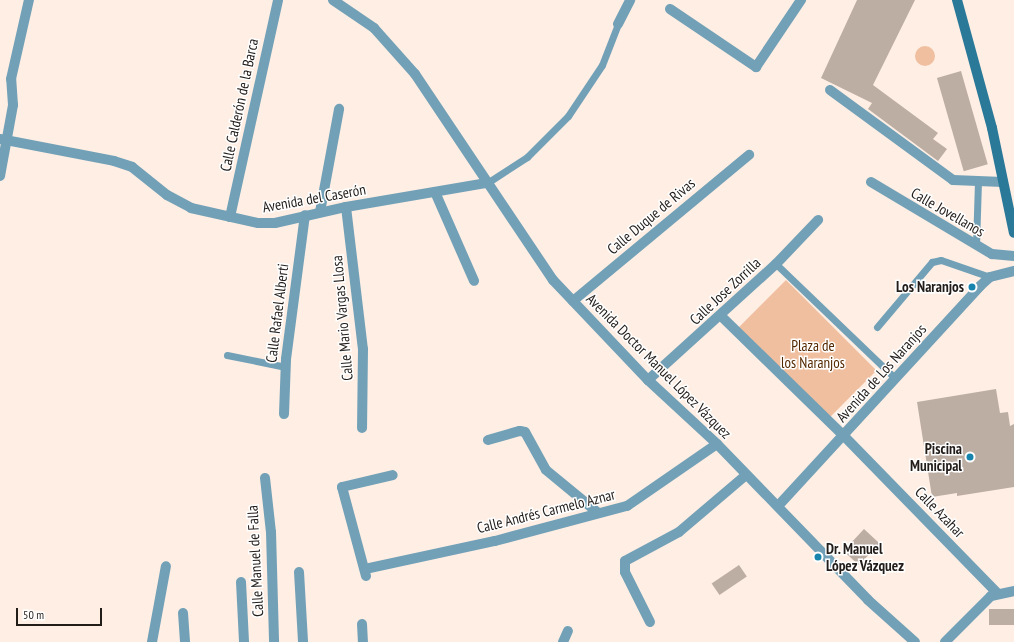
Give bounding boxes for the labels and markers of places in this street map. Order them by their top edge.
place label: Los Naranjos [896,278,964,296]
marker: Los Naranjos [967,282,977,292]
place label: Piscina Municipal [910,439,962,474]
marker: Piscina Municipal [965,452,975,462]
place label: Dr. Manuel López Vázquez [826,539,905,574]
marker: Dr. Manuel López Vázquez [813,552,823,562]

